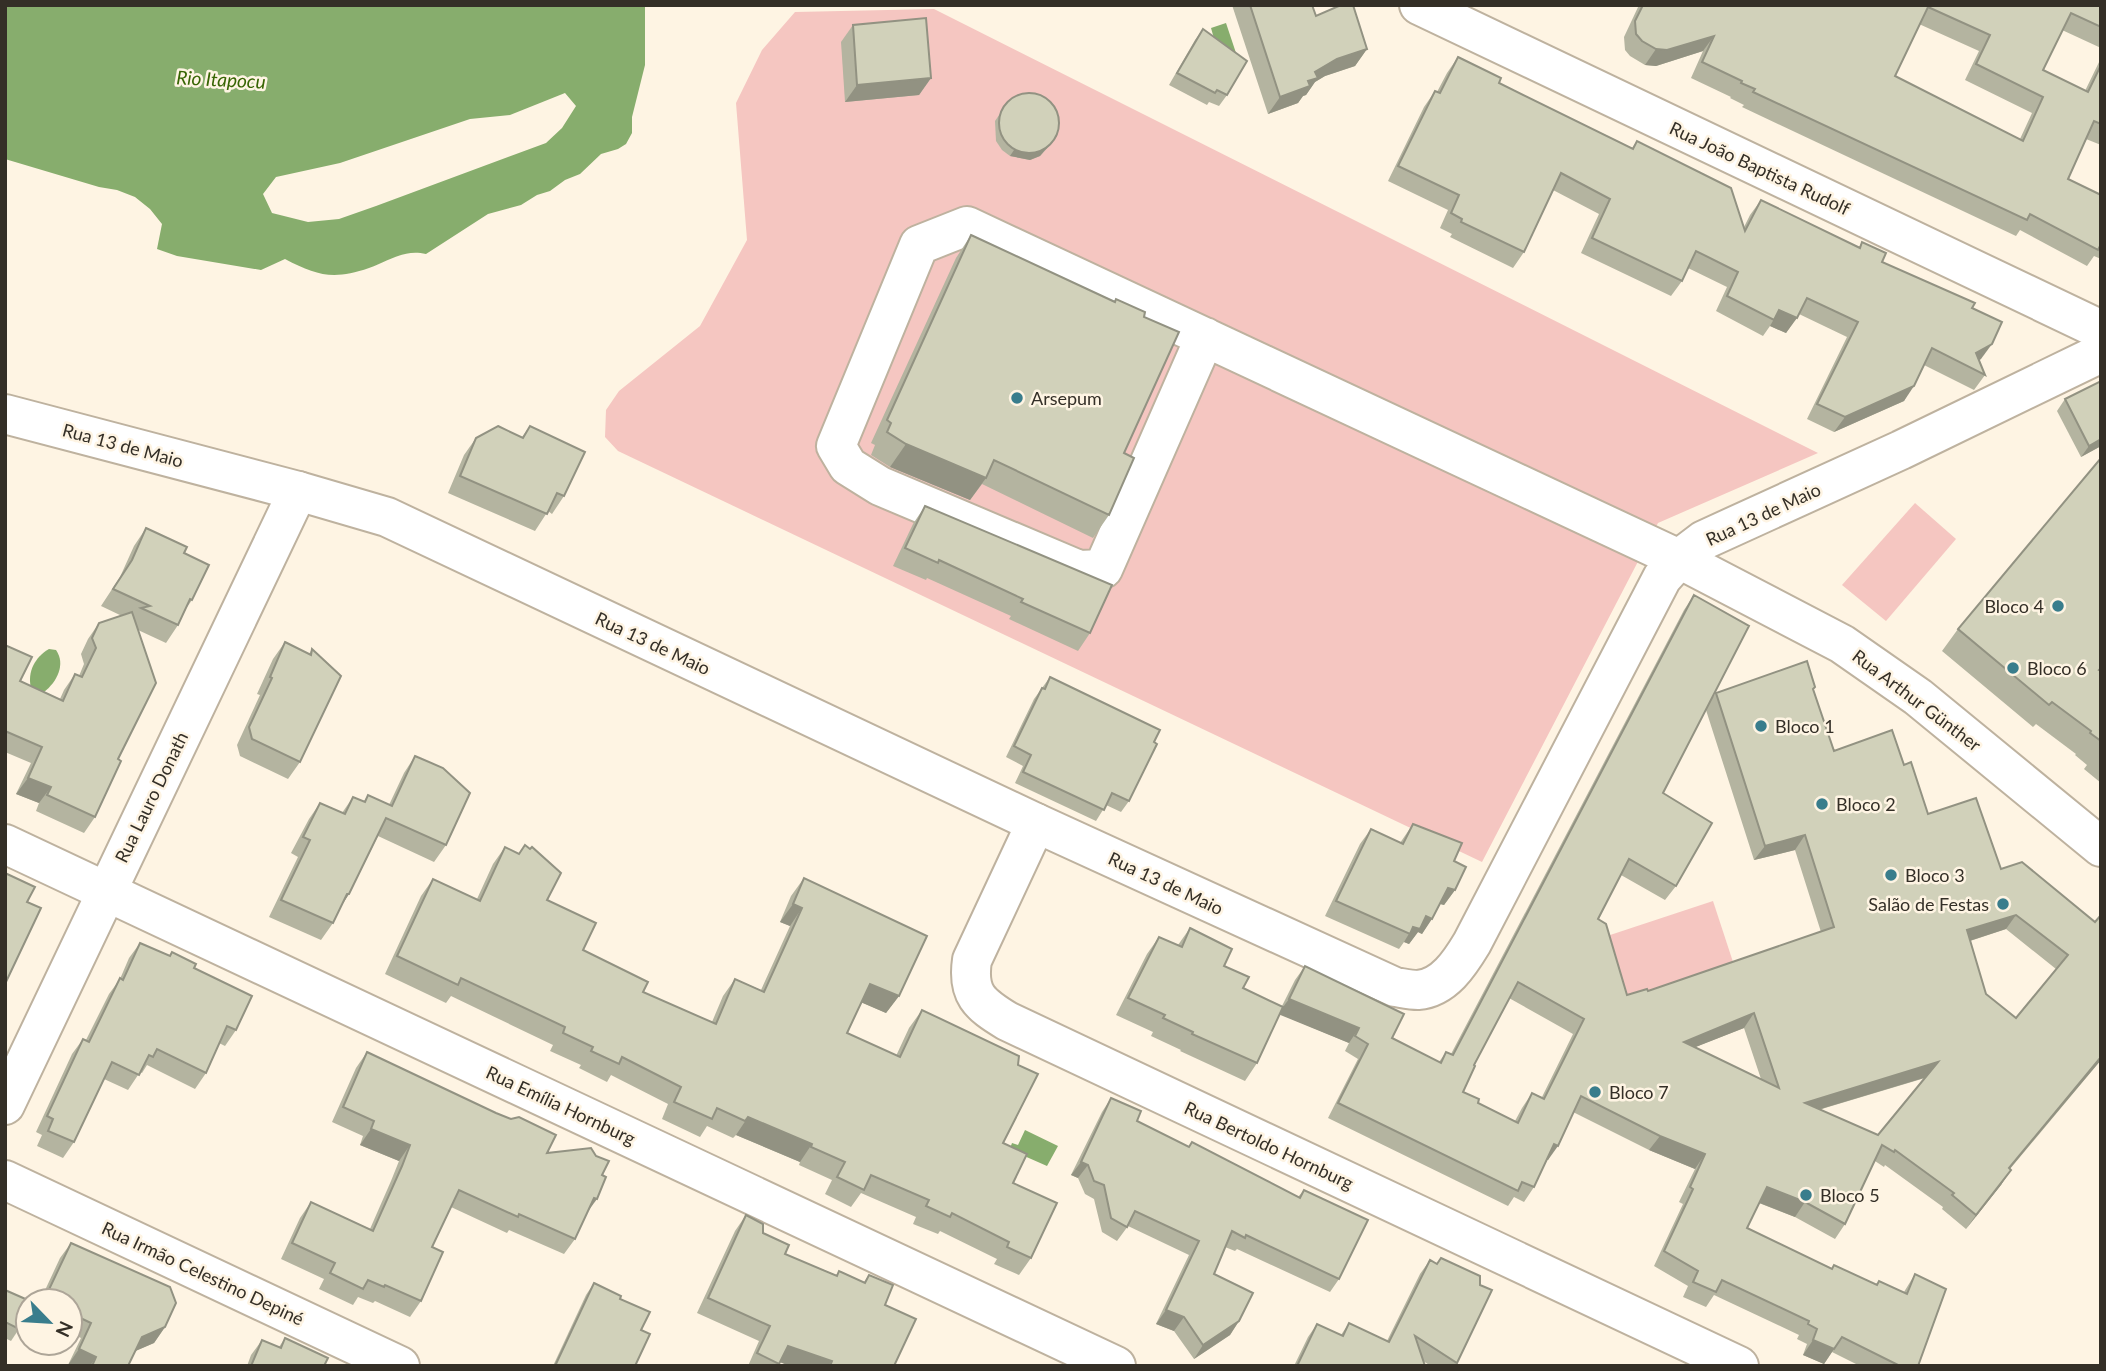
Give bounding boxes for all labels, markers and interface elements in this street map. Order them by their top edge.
water label: Rio Itapocu [176,65,266,93]
street label: Rua João Baptista Rudolf [1666,117,1854,220]
place label: Arsepum [1031,387,1102,409]
marker: Arsepum [1009,390,1025,406]
street label: Rua 13 de Maio [60,418,186,472]
street label: Rua 13 de Maio [1702,478,1824,550]
place label: Bloco 4 [1984,595,2044,617]
marker: Bloco 4 [2050,598,2066,614]
street label: Rua 13 de Maio [592,607,714,679]
street label: Rua Arthur Günther [1848,644,1986,756]
place label: Bloco 6 [2027,657,2087,679]
marker: Bloco 6 [2005,660,2021,676]
place label: Bloco 1 [1775,715,1835,737]
marker: Bloco 1 [1753,718,1769,734]
street label: Rua Lauro Donath [110,728,192,866]
place label: Bloco 2 [1836,793,1896,815]
marker: Bloco 2 [1814,796,1830,812]
street label: Rua 13 de Maio [1105,847,1227,919]
place label: Bloco 3 [1905,864,1965,886]
marker: Bloco 3 [1883,867,1899,883]
place label: Salão de Festas [1868,893,1989,915]
marker: Salão de Festas [1995,896,2011,912]
street label: Rua Emília Hornburg [483,1061,639,1149]
place label: Bloco 7 [1609,1081,1669,1103]
marker: Bloco 7 [1587,1084,1603,1100]
street label: Rua Bertoldo Hornburg [1181,1096,1357,1194]
place label: Bloco 5 [1820,1184,1880,1206]
marker: Bloco 5 [1798,1187,1814,1203]
street label: Rua Irmão Celestino Depiné [98,1216,308,1330]
north arrow [14,1287,84,1357]
text: N [51,1318,78,1341]

